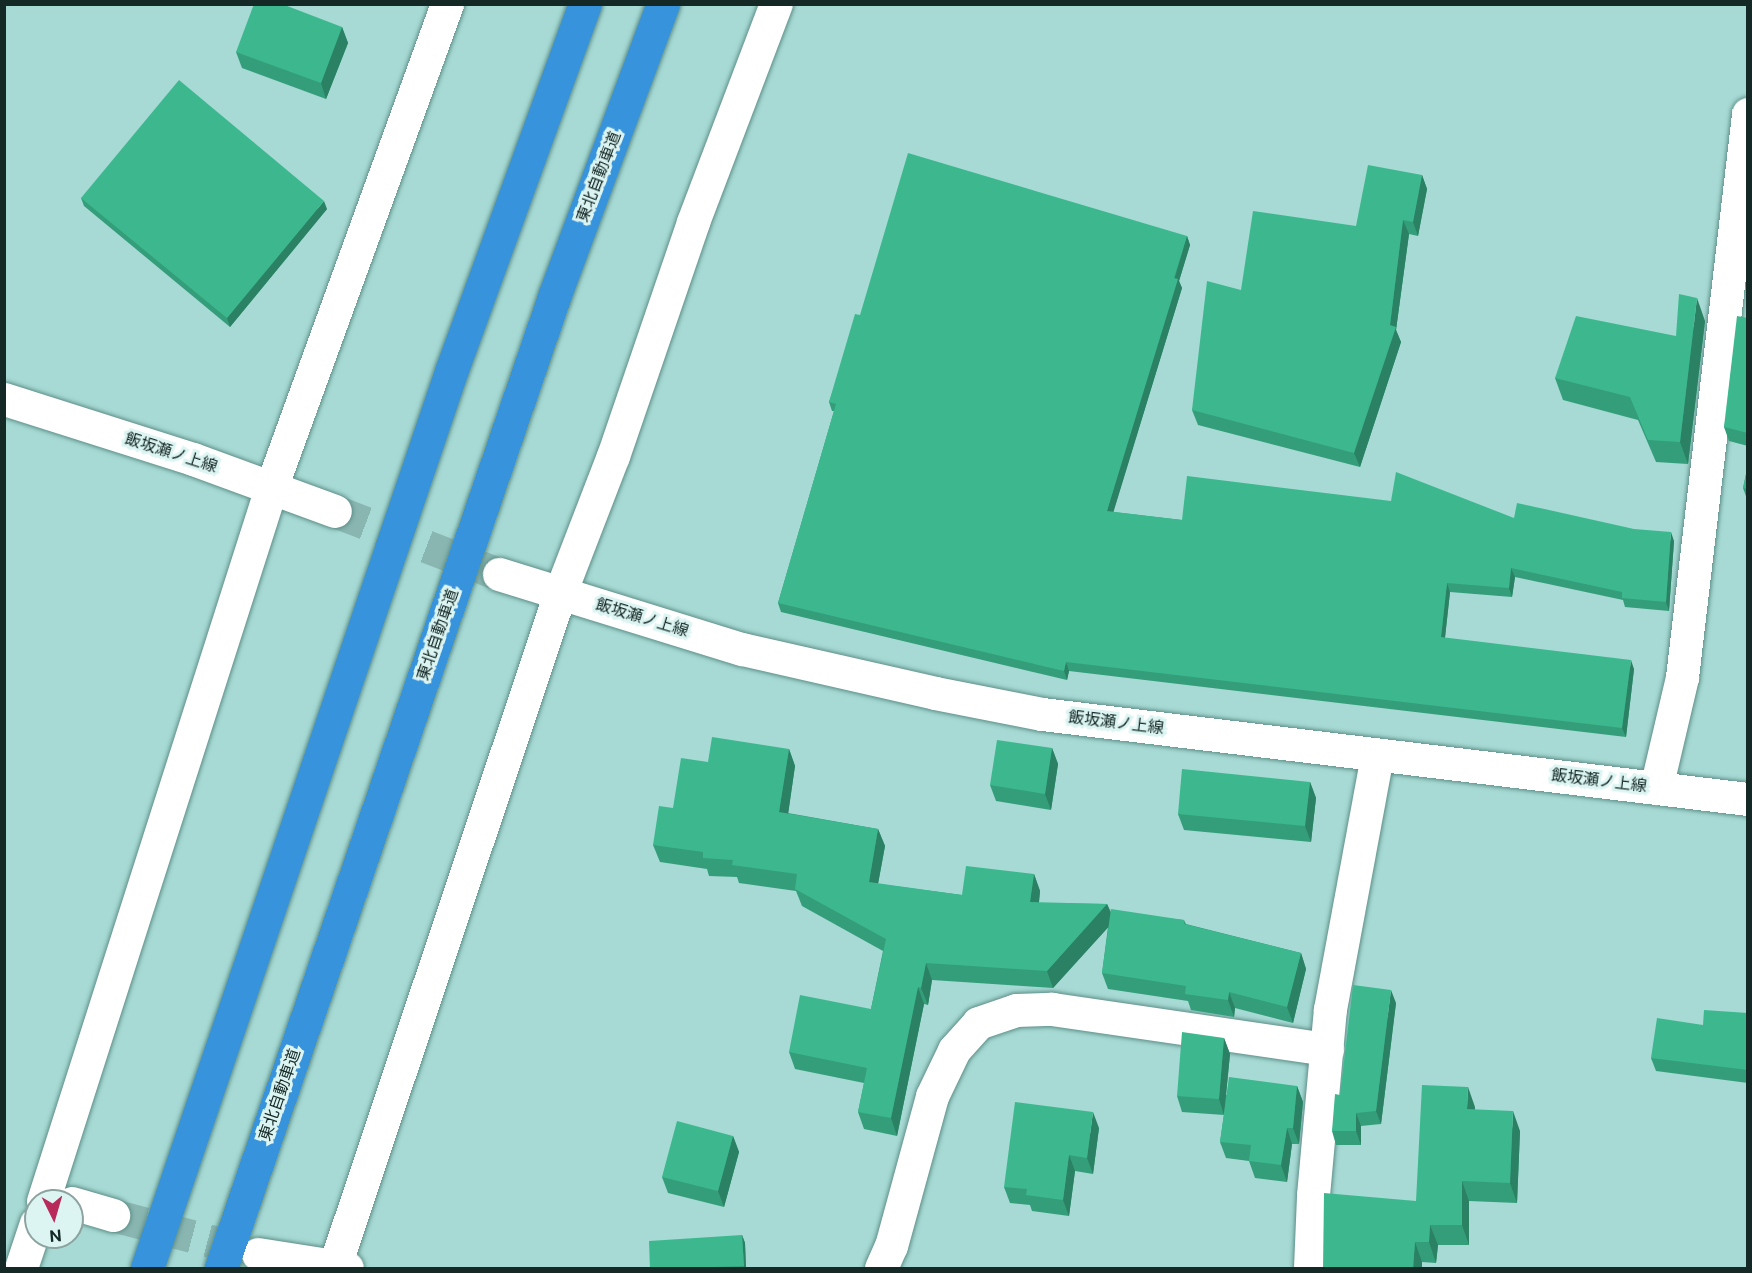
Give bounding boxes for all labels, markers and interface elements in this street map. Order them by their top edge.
street label: 東北自動車道 [573,129,625,225]
street label: 飯坂瀬ノ上線 [122,429,220,477]
street label: 東北自動車道 [413,586,463,684]
street label: 飯坂瀬ノ上線 [593,595,691,641]
street label: 飯坂瀬ノ上線 [1067,708,1165,738]
street label: 飯坂瀬ノ上線 [1550,766,1648,796]
street label: 東北自動車道 [255,1046,305,1144]
north arrow [24,1189,84,1249]
text: N [48,1225,63,1245]

